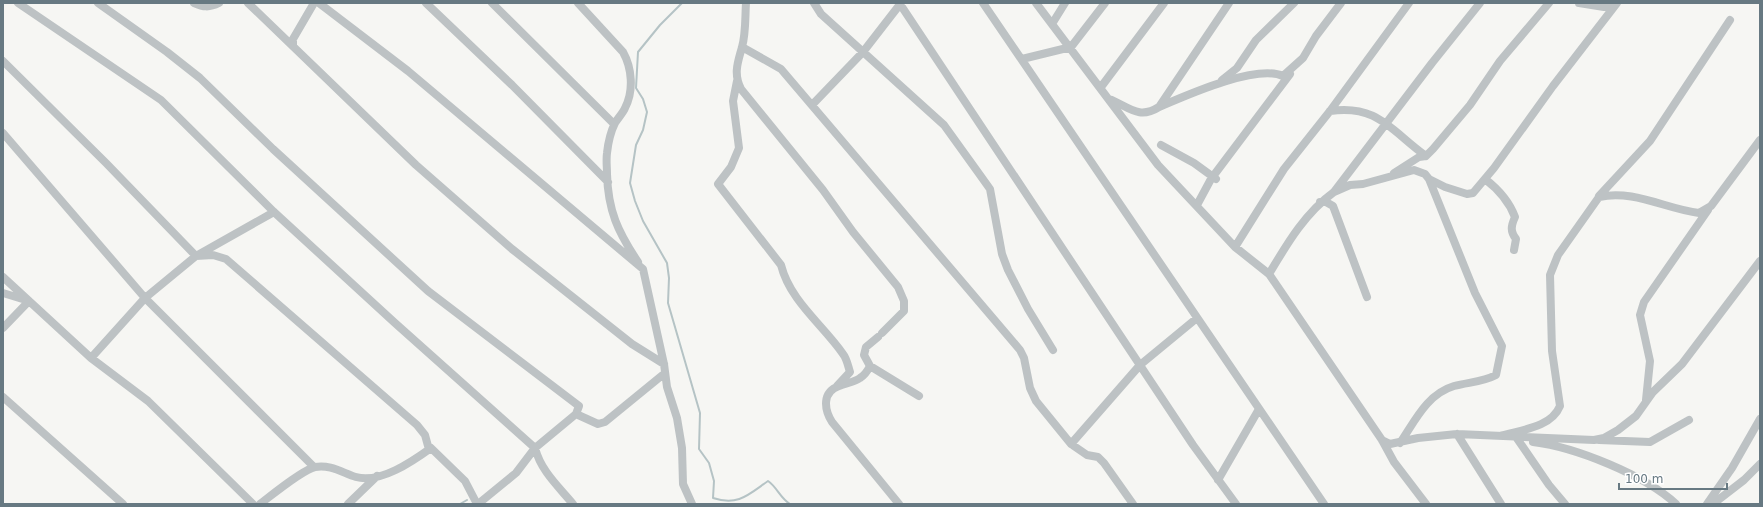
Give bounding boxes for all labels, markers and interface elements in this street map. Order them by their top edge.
scale bar [1619,465,1727,491]
text: 100 m [1625,472,1663,486]

